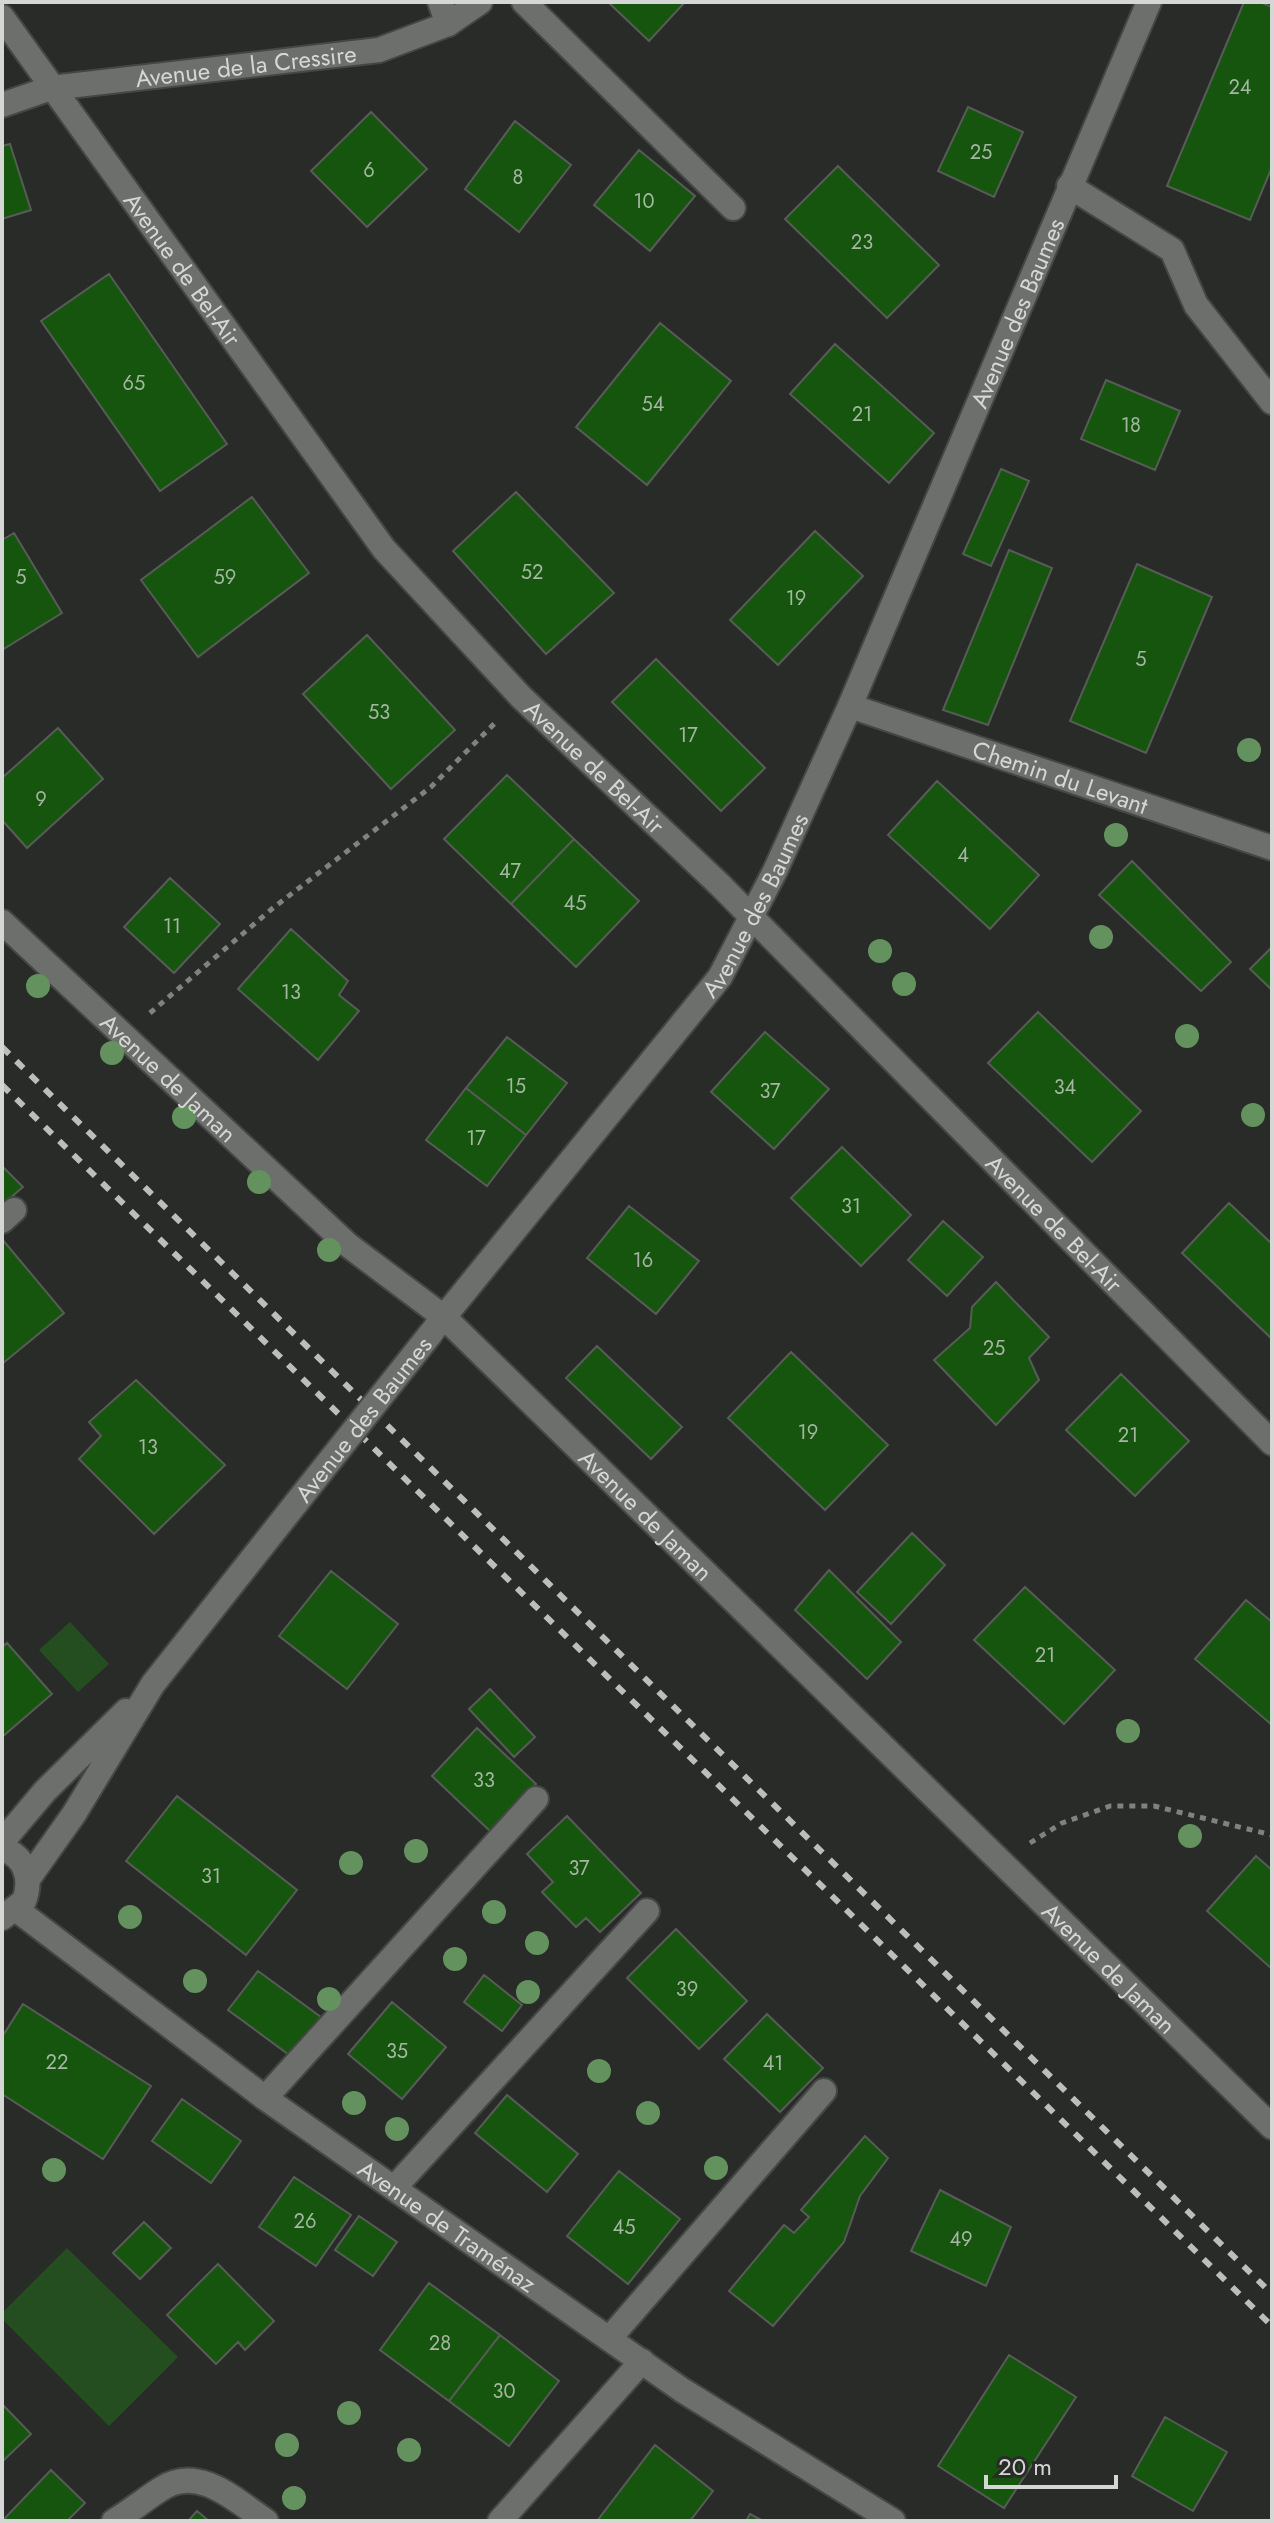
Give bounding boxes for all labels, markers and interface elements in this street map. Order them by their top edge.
street label: Avenue de la Cressire [133,35,358,96]
house number: 24 [1228,73,1252,102]
house number: 25 [970,138,992,167]
house number: 6 [363,156,375,185]
house number: 8 [513,163,523,192]
street label: Avenue de Bel-Air [116,185,251,354]
house number: 10 [634,187,655,216]
street label: Avenue des Baumes [961,212,1073,413]
house number: 23 [851,228,873,257]
house number: 65 [123,369,145,398]
house number: 54 [642,390,665,419]
house number: 21 [852,400,872,429]
house number: 18 [1121,411,1141,440]
house number: 52 [521,558,543,587]
house number: 5 [15,563,27,592]
house number: 59 [214,563,236,592]
house number: 19 [786,584,806,613]
house number: 5 [1135,645,1147,674]
street label: Avenue de Bel-Air [517,691,673,842]
house number: 53 [368,698,390,727]
house number: 17 [678,721,698,750]
street label: Chemin du Levant [968,731,1153,823]
house number: 9 [35,785,47,814]
street label: Avenue des Baumes [693,807,817,1005]
house number: 4 [957,841,969,870]
house number: 47 [499,857,522,886]
house number: 45 [564,889,586,918]
house number: 11 [163,912,181,941]
house number: 13 [281,978,301,1007]
street label: Avenue de Jaman [93,1005,245,1150]
house number: 15 [506,1072,526,1101]
house number: 34 [1054,1073,1077,1102]
house number: 37 [759,1077,781,1106]
house number: 17 [466,1124,486,1153]
street label: Avenue de Bel-Air [978,1146,1131,1301]
house number: 31 [841,1192,861,1221]
house number: 16 [633,1246,653,1275]
street label: Avenue des Baumes [286,1328,440,1509]
house number: 25 [983,1334,1005,1363]
house number: 19 [798,1418,818,1447]
house number: 21 [1118,1421,1138,1450]
house number: 13 [138,1433,158,1462]
street label: Avenue de Jaman [571,1441,721,1589]
house number: 21 [1035,1641,1055,1670]
house number: 33 [473,1766,495,1795]
house number: 37 [568,1854,590,1883]
house number: 31 [201,1862,221,1891]
street label: Avenue de Jaman [1034,1894,1184,2042]
house number: 39 [676,1975,698,2004]
house number: 35 [386,2037,408,2066]
house number: 22 [46,2048,68,2077]
house number: 41 [763,2049,783,2078]
street label: Avenue de Traménaz [351,2151,544,2301]
house number: 26 [294,2207,316,2236]
house number: 45 [613,2213,635,2242]
house number: 49 [949,2225,973,2254]
house number: 28 [429,2329,451,2358]
house number: 30 [493,2377,515,2406]
scale bar [986,2439,1116,2489]
text: 20 m [998,2449,1052,2484]

